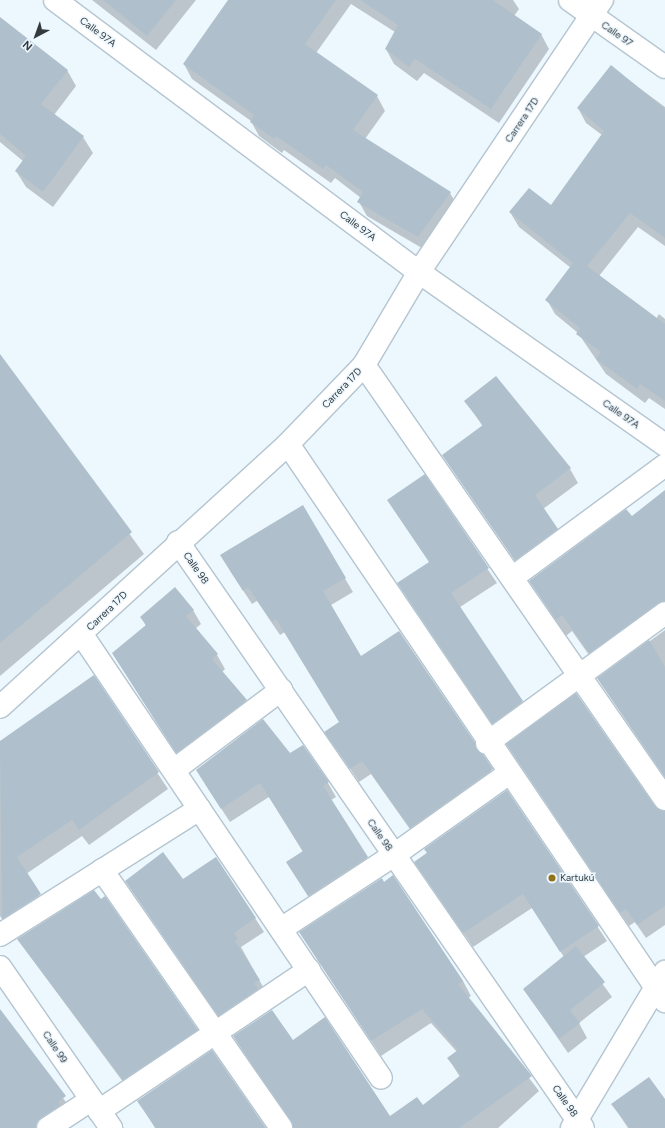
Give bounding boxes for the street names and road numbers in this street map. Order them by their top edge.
street label: Calle 97A [77,14,119,50]
street label: Calle 97 [599,19,635,49]
street label: Carrera 17D [503,95,541,145]
street label: Calle 97A [337,208,379,244]
street label: Carrera 17D [320,365,364,411]
street label: Calle 97A [600,397,642,431]
street label: Calle 98 [181,550,211,586]
street label: Carrera 17D [84,589,130,633]
street label: Calle 98 [365,817,395,853]
street label: Calle 99 [40,1029,70,1065]
street label: Calle 98 [550,1083,580,1119]

